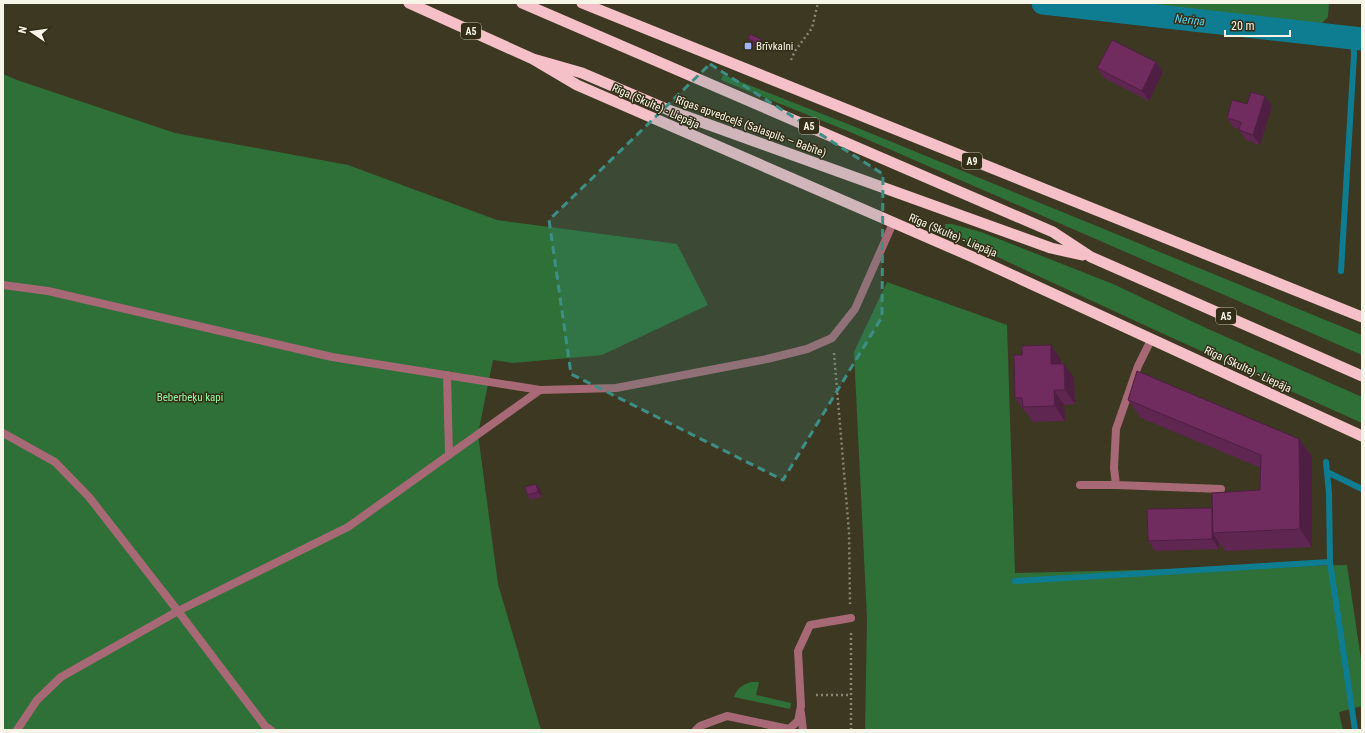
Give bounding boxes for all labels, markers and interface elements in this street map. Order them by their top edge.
water label: Neriņa [1174,11,1206,30]
north arrow [12,12,52,52]
scale bar [1225,12,1290,38]
text: 20 m [1231,19,1255,33]
road number: A5 [461,23,481,39]
text: N [16,25,30,35]
place label: Brīvkalni [756,40,793,53]
marker: Brīvkalni [743,41,753,51]
street label: Rīga (Skulte) - Liepāja [610,81,702,132]
street label: Rīgas apvedceļš (Salaspils — Babīte) [674,93,828,160]
road number: A5 [799,118,819,134]
road number: A9 [962,153,982,169]
street label: Rīga (Skulte) - Liepāja [907,211,999,260]
road number: A5 [1216,308,1236,324]
street label: Rīga (Skulte) - Liepāja [1202,344,1293,395]
park label: Beberbeķu kapi [157,391,223,404]

